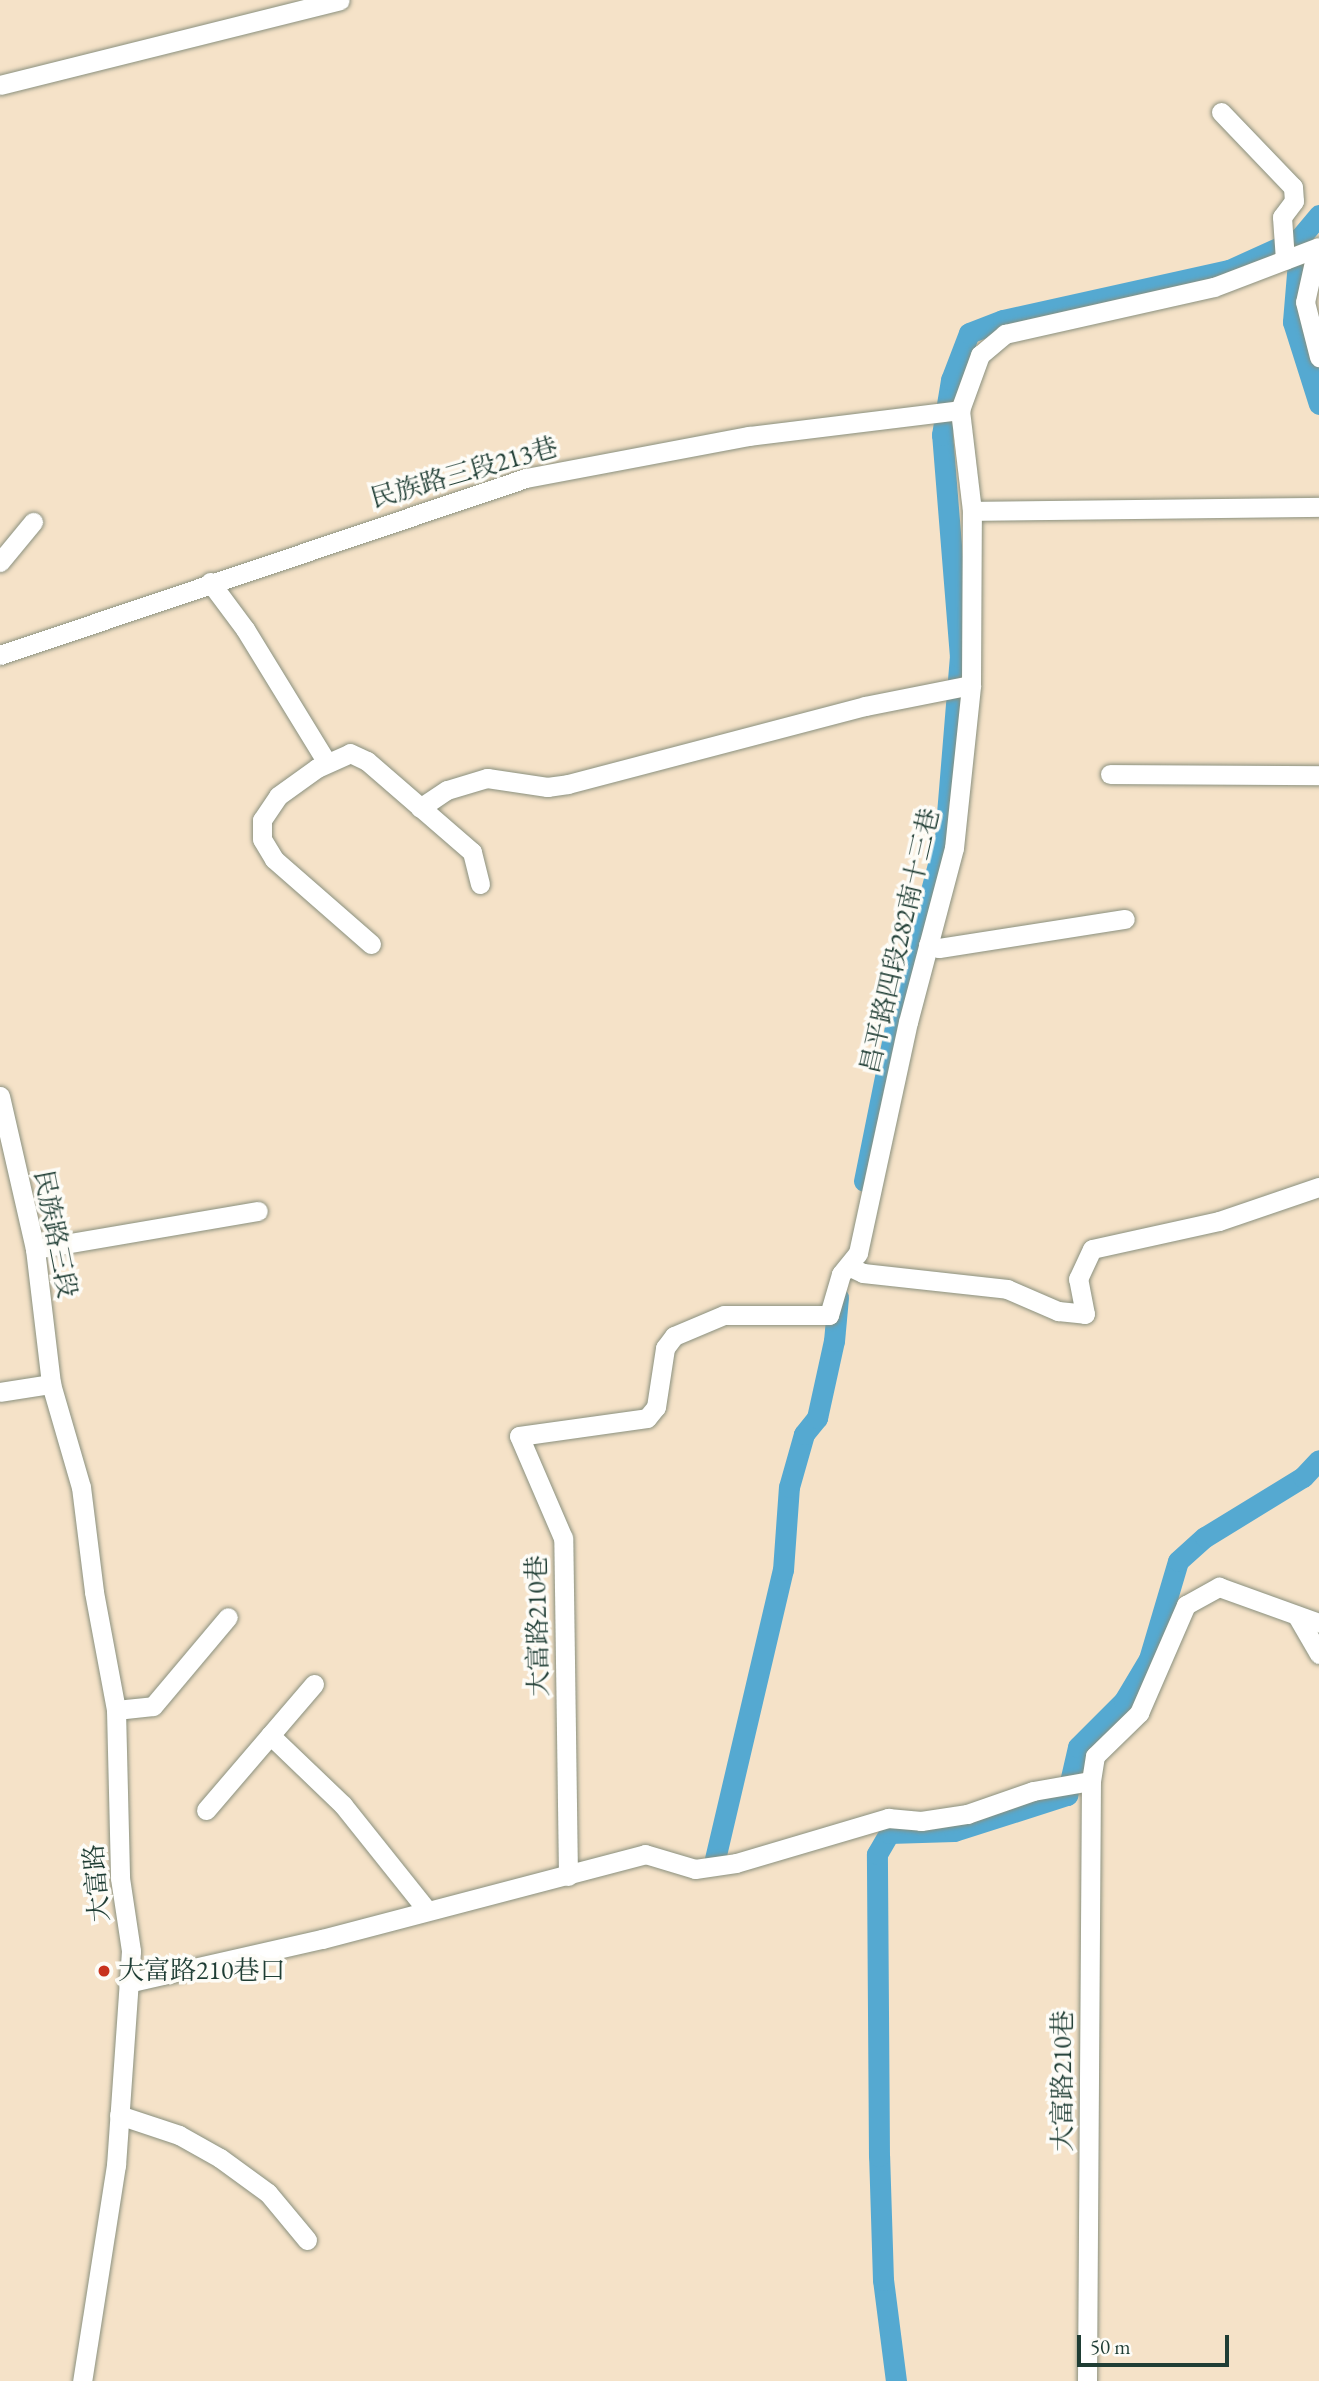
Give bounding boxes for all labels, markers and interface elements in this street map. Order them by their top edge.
street label: 民族路三段213巷 [367,431,561,515]
street label: 昌平路四段282南十三巷 [854,805,946,1077]
street label: 民族路三段 [27,1167,83,1301]
street label: 大富路210巷 [521,1555,555,1697]
street label: 大富路 [78,1843,116,1923]
place label: 大富路210巷口 [118,1955,285,1987]
marker: 大富路210巷口 [96,1963,112,1979]
street label: 大富路210巷 [1047,2010,1079,2152]
scale bar [1081,2322,1233,2366]
text: 50 m [1090,2333,1131,2360]

